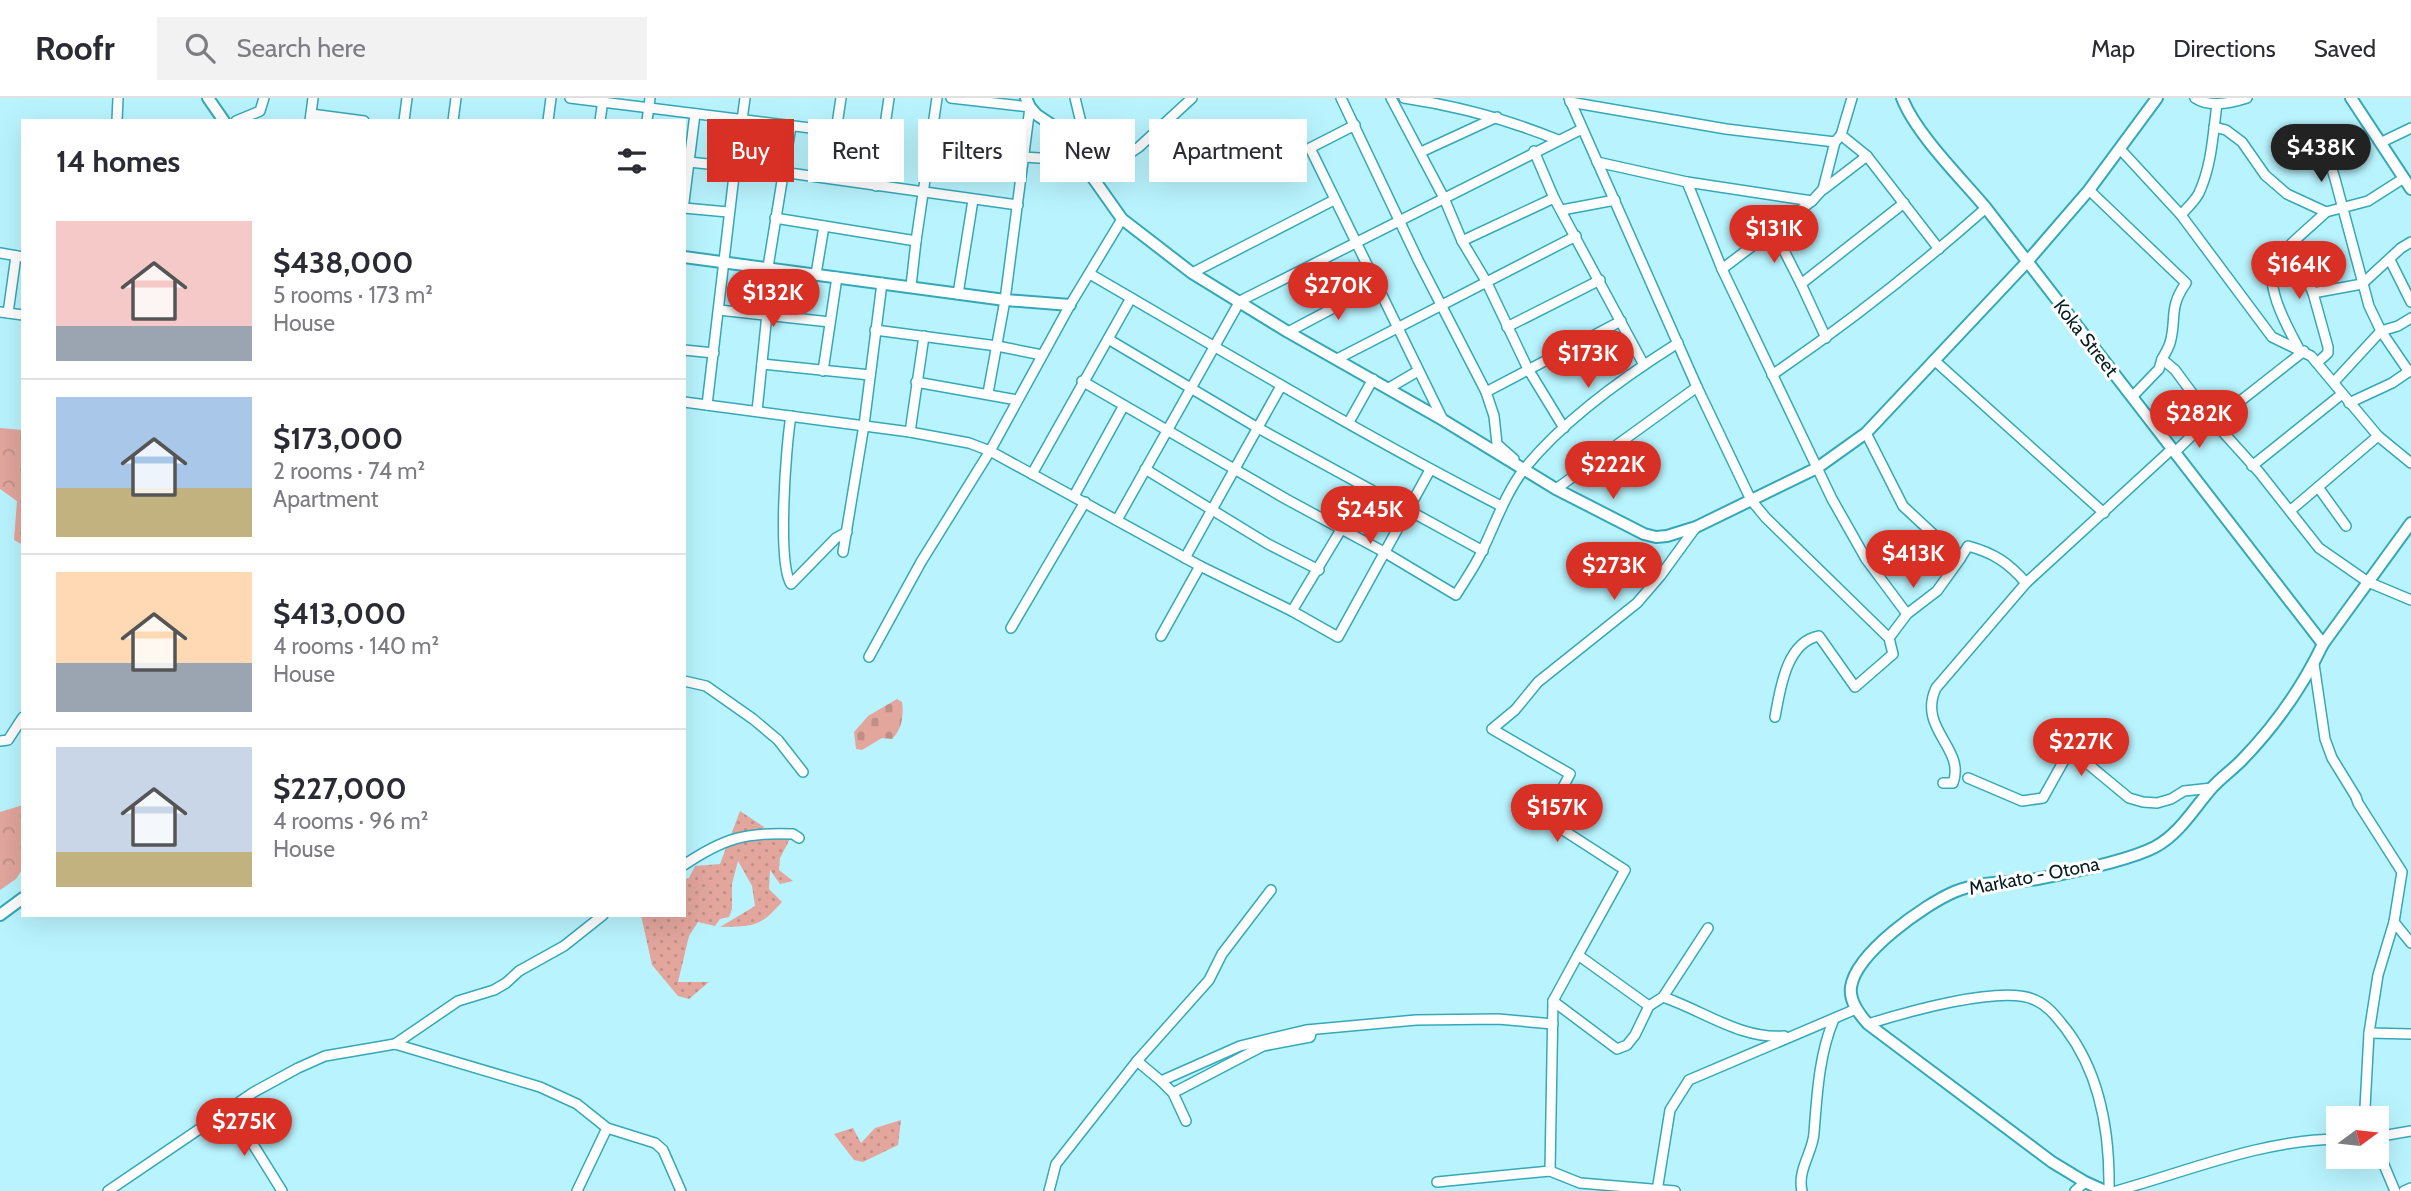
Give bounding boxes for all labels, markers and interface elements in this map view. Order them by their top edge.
search box [157,17,647,80]
text: Roofr [35,28,115,68]
icon: search [181,29,219,67]
text: Search here [237,32,366,64]
text: Map [2091,34,2135,63]
text: Directions [2173,34,2276,63]
text: Saved [2314,34,2376,63]
chip: Buy [707,119,794,182]
chip: Rent [808,119,904,182]
chip: Filters [918,119,1026,182]
chip: New [1040,119,1135,182]
chip: Apartment [1149,119,1307,182]
pin: $438K [2272,125,2370,184]
text: $438K [2287,133,2355,161]
icon: filters [613,142,651,180]
text: 14 homes [56,143,180,180]
pin: $131K [1725,206,1823,265]
text: $131K [1745,214,1803,242]
pin: $164K [2250,242,2348,301]
text: $438,000 [273,244,414,281]
icon: home [112,249,196,333]
text: $164K [2267,250,2331,278]
pin: $270K [1289,262,1387,322]
pin: $132K [724,270,822,329]
text: $270K [1304,271,1372,299]
text: $132K [743,278,803,306]
text: 5 rooms · 173 m² [273,281,433,309]
street label: Koka Street [2049,295,2124,381]
text: House [273,309,335,337]
pin: $173K [1539,330,1637,390]
text: $173K [1558,339,1618,367]
pin: $282K [2150,390,2248,450]
text: $282K [2166,399,2232,427]
text: $173,000 [273,420,403,457]
icon: home [112,425,196,509]
pin: $222K [1564,442,1662,501]
text: $222K [1581,450,1645,478]
text: 2 rooms · 74 m² [273,457,425,485]
text: Apartment [273,485,378,513]
pin: $245K [1321,486,1419,546]
text: $245K [1337,495,1403,523]
pin: $413K [1864,531,1962,590]
text: $413K [1882,539,1944,567]
pin: $273K [1565,542,1663,602]
text: $273K [1582,551,1646,579]
text: $413,000 [273,595,406,632]
icon: home [112,600,196,684]
text: 4 rooms · 140 m² [273,632,439,660]
text: House [273,660,335,688]
pin: $227K [2032,718,2130,778]
text: $227K [2049,727,2113,755]
text: $227,000 [273,770,407,807]
icon: home [112,775,196,859]
pin: $157K [1508,784,1606,844]
text: $157K [1527,793,1587,821]
text: 4 rooms · 96 m² [273,807,428,835]
text: House [273,835,335,863]
street label: Markato - Otona [1967,852,2101,900]
pin: $275K [195,1098,293,1158]
north arrow [2326,1106,2389,1169]
map controls [2326,1106,2389,1169]
text: $275K [212,1107,276,1135]

